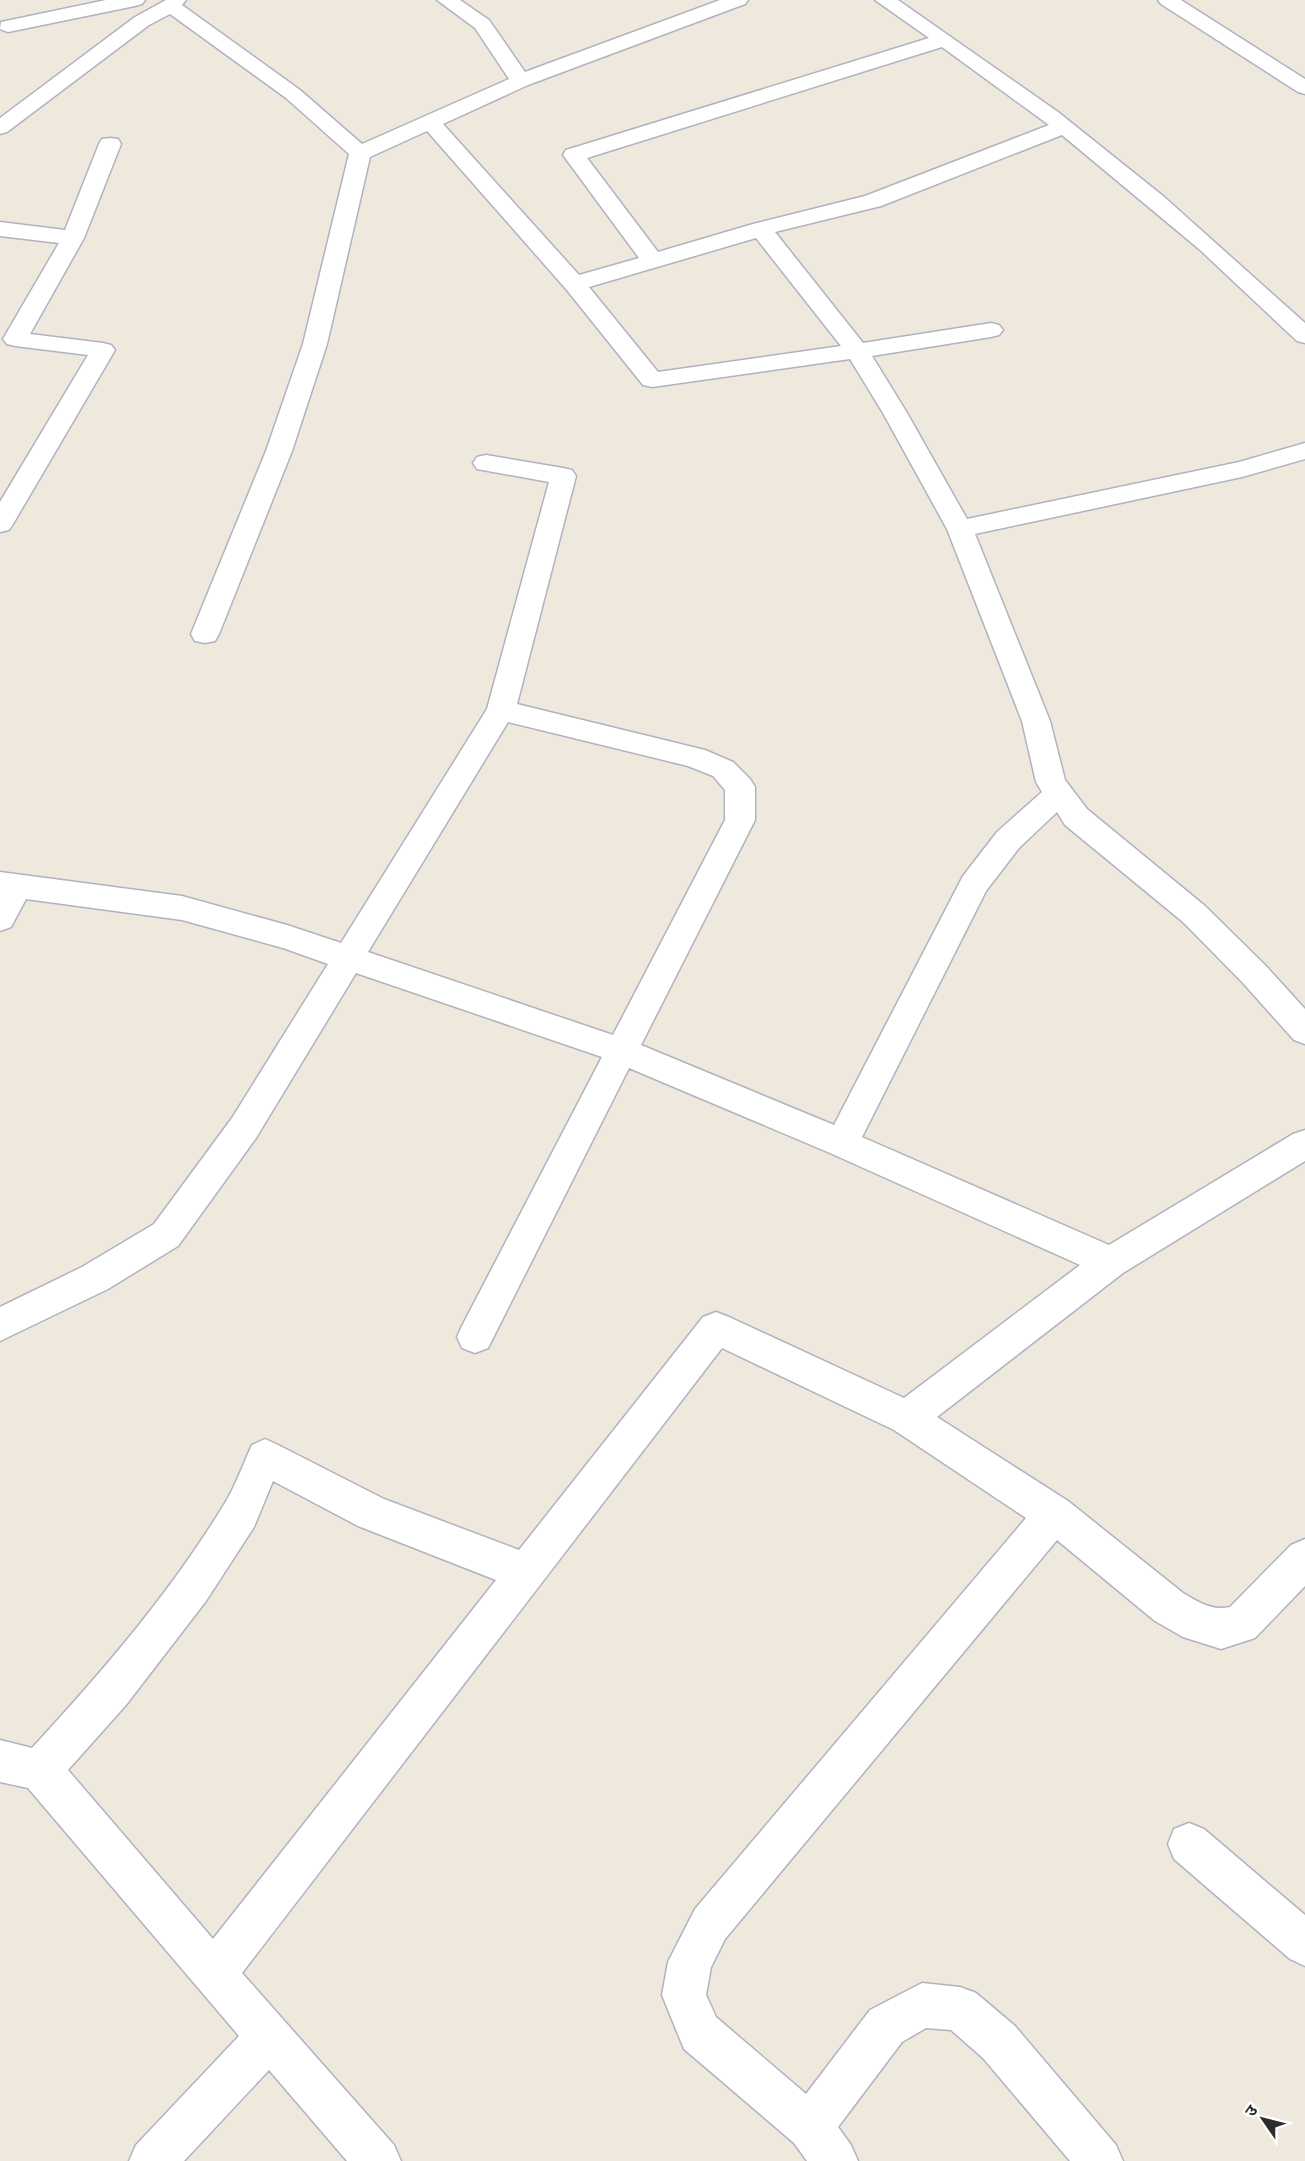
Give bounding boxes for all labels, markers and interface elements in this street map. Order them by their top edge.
north arrow [1233,2089,1293,2149]
text: उ [1239,2100,1263,2121]

